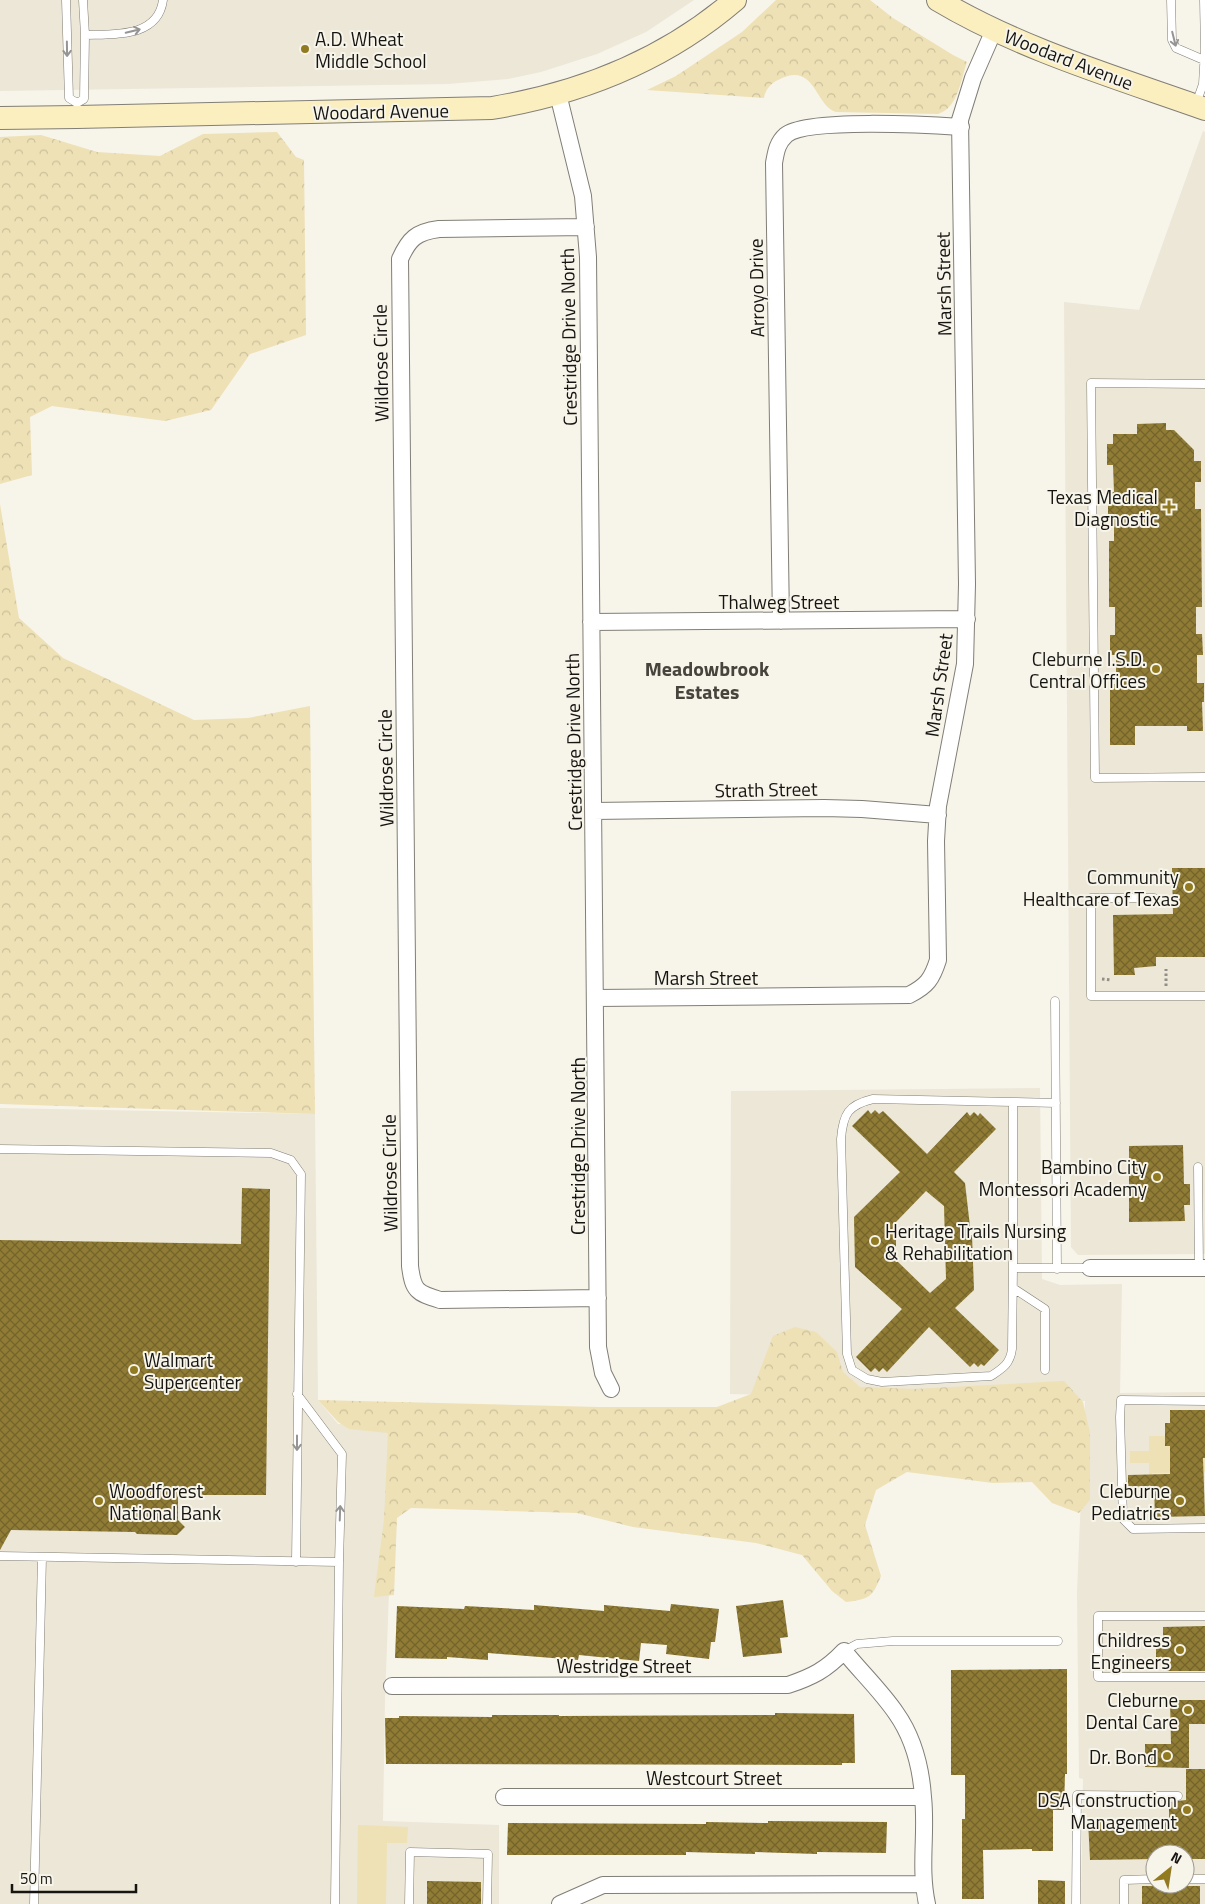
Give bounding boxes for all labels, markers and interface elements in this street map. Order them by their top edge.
street label: Woodard Avenue [1000,21,1138,97]
place label: A.D. Wheat Middle School [315,24,427,75]
one-way arrow [124,26,140,35]
one-way arrow [1170,31,1179,47]
one-way arrow [62,40,72,56]
marker: A.D. Wheat Middle School [299,43,311,55]
street label: Woodard Avenue [313,95,449,127]
street label: Marsh Street [928,231,958,336]
street label: Arroyo Drive [741,238,771,338]
street label: Crestridge Drive North [552,248,584,426]
street label: Wildrose Circle [364,304,396,422]
place label: Texas Medical Diagnostic [1047,482,1158,533]
marker: Texas Medical Diagnostic [1162,500,1176,514]
street label: Thalweg Street [718,587,840,616]
street label: Marsh Street [916,631,960,739]
place label: Cleburne I.S.D. Central Offices [1029,644,1146,695]
street label: Crestridge Drive North [557,653,589,831]
district label: Meadowbrook Estates [645,653,770,707]
marker: Cleburne I.S.D. Central Offices [1150,663,1162,675]
street label: Wildrose Circle [369,709,401,827]
street label: Strath Street [714,774,818,804]
place label: Community Healthcare of Texas [1023,862,1179,913]
marker: Community Healthcare of Texas [1183,881,1195,893]
street label: Marsh Street [654,963,758,992]
street label: Crestridge Drive North [563,1057,592,1235]
street label: Wildrose Circle [373,1114,405,1232]
place label: Bambino City Montessori Academy [978,1152,1147,1203]
marker: Bambino City Montessori Academy [1151,1171,1163,1183]
place label: Heritage Trails Nursing & Rehabilitation [885,1216,1067,1267]
marker: Heritage Trails Nursing & Rehabilitation [869,1235,881,1247]
place label: Walmart Supercenter [144,1345,242,1396]
marker: Walmart Supercenter [128,1364,140,1376]
one-way arrow [292,1434,302,1450]
place label: Woodforest National Bank [109,1476,221,1527]
place label: Cleburne Pediatrics [1091,1476,1170,1527]
marker: Woodforest National Bank [93,1495,105,1507]
marker: Cleburne Pediatrics [1174,1495,1186,1507]
one-way arrow [335,1506,345,1522]
place label: Childress Engineers [1091,1625,1170,1676]
marker: Childress Engineers [1174,1644,1186,1656]
street label: Westridge Street [557,1651,692,1680]
place label: Cleburne Dental Care [1085,1685,1178,1736]
marker: Cleburne Dental Care [1182,1704,1194,1716]
place label: Dr. Bond [1089,1742,1157,1771]
marker: Dr. Bond [1161,1750,1173,1762]
street label: Westcourt Street [646,1763,782,1792]
place label: DSA Construction Management [1037,1785,1177,1836]
marker: DSA Construction Management [1181,1804,1193,1816]
north arrow [1145,1844,1195,1894]
text: N [1167,1846,1186,1869]
scale bar [12,1862,136,1894]
text: 50 m [20,1867,53,1890]

